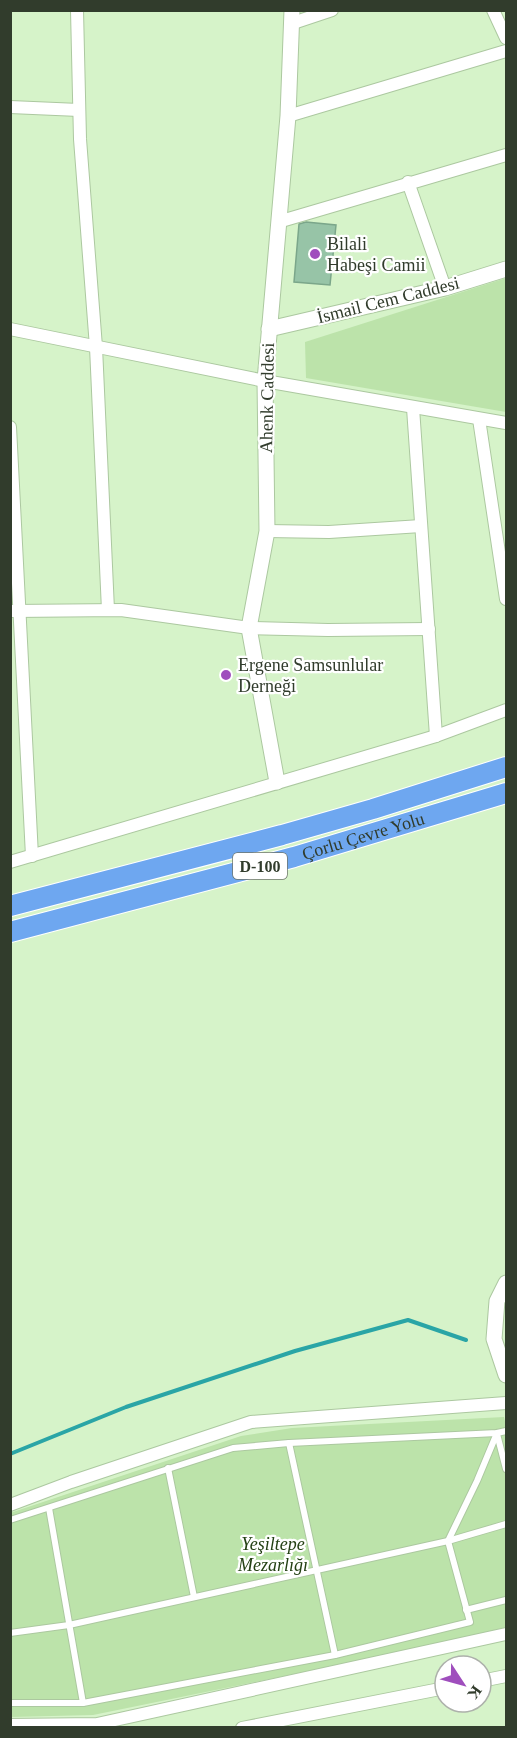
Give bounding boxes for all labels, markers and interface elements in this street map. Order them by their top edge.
place label: Bilali Habeşi Camii [327,234,425,275]
marker: Bilali Habeşi Camii [308,247,322,261]
street label: İsmail Cem Caddesi [315,273,461,327]
street label: Ahenk Caddesi [256,343,278,453]
place label: Ergene Samsunlular Derneği [238,655,383,696]
marker: Ergene Samsunlular Derneği [219,668,233,682]
street label: Çorlu Çevre Yolu [300,808,427,864]
road number: D-100 [233,853,287,879]
park label: Yeşiltepe Mezarlığı [237,1534,308,1575]
north arrow [433,1654,493,1714]
text: K [464,1682,485,1703]

